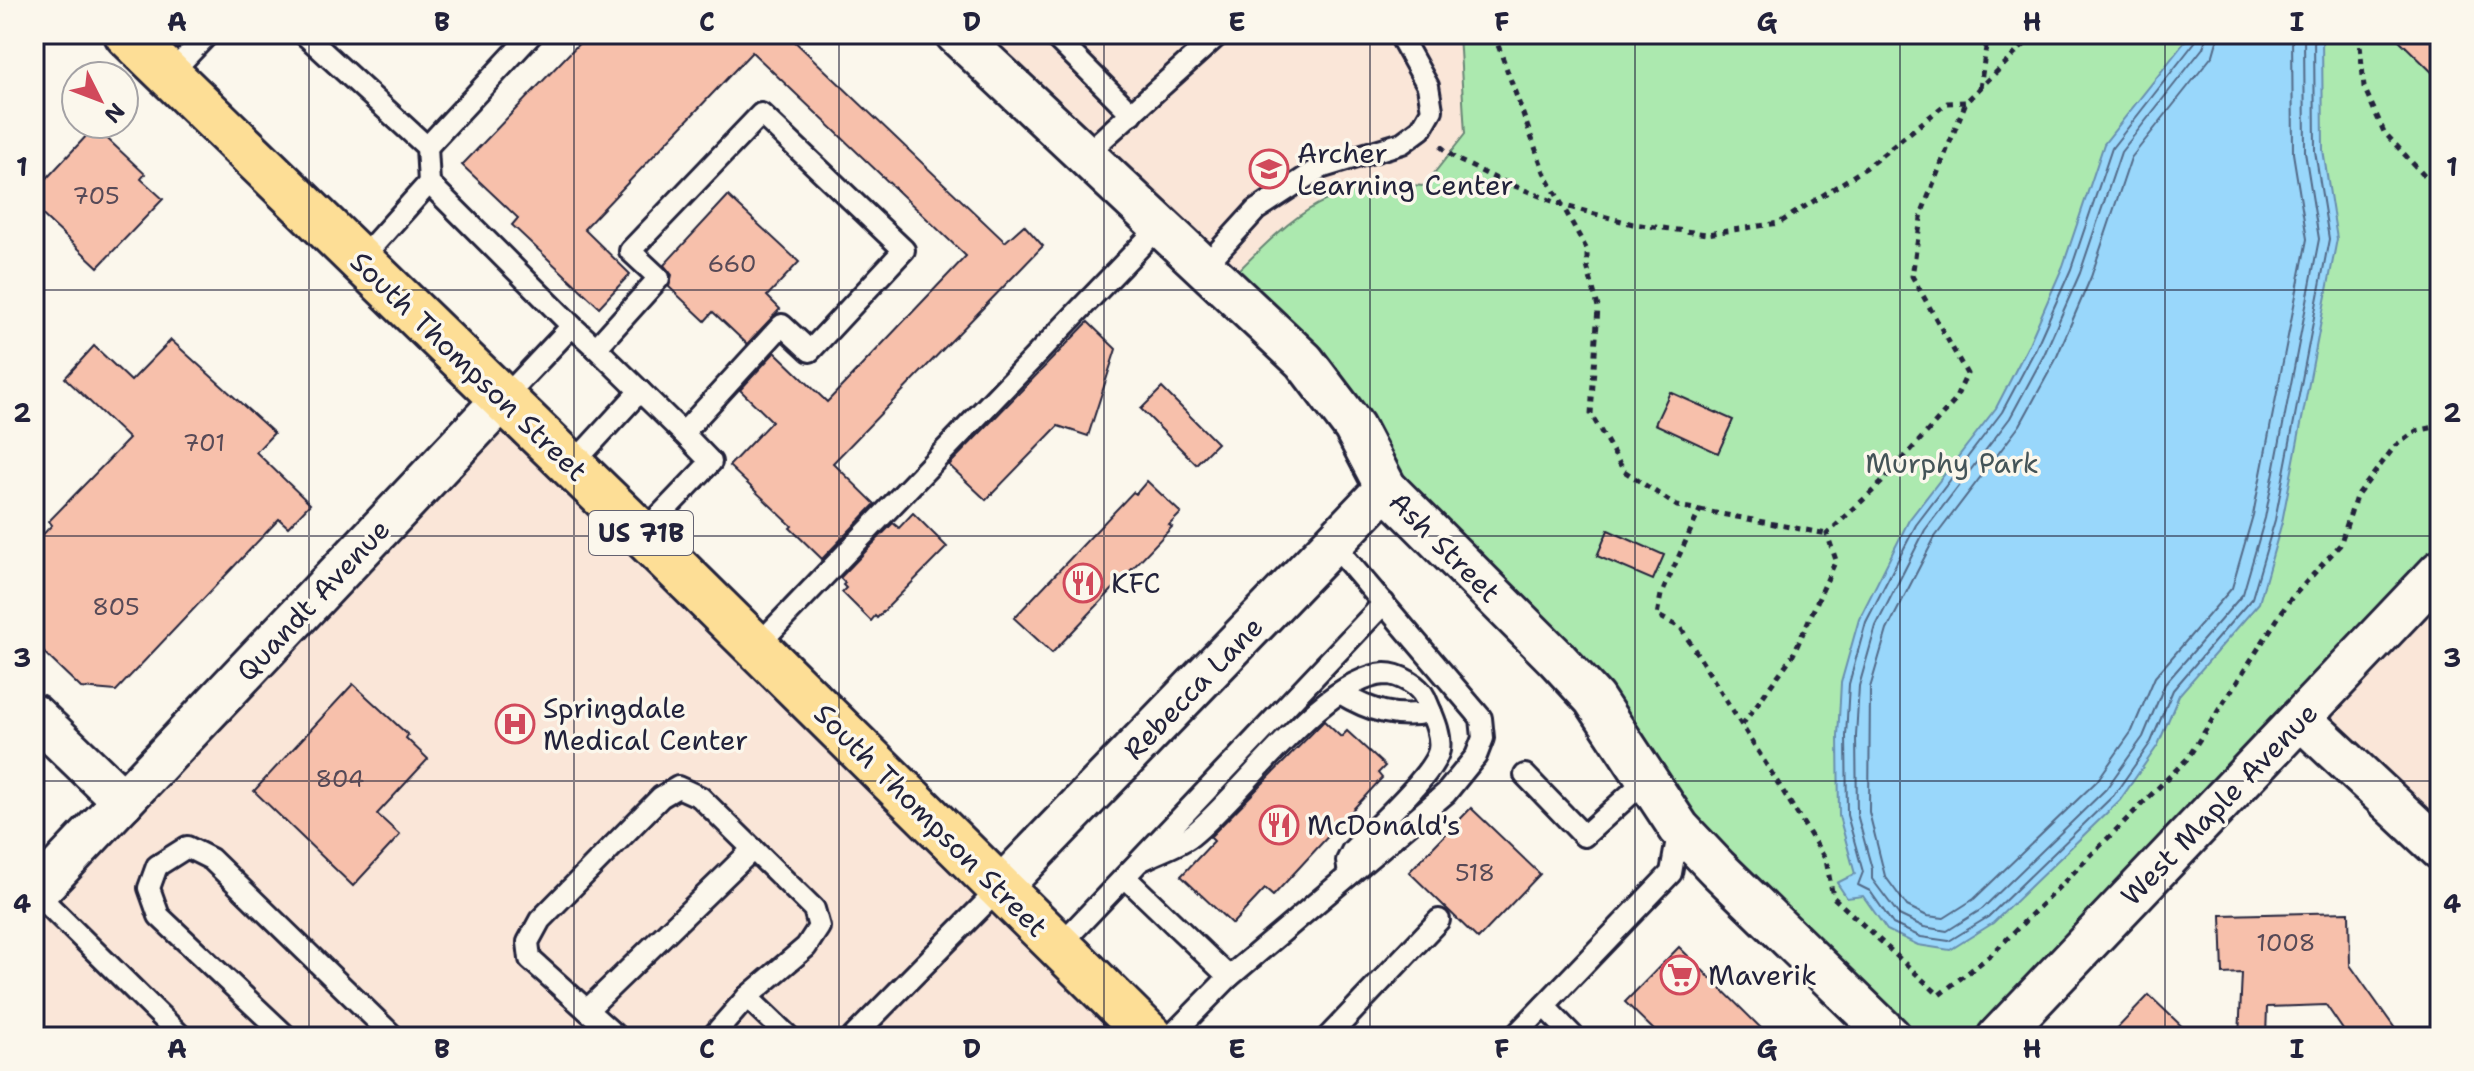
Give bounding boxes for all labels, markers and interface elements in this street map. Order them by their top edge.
text: A [167,4,187,39]
text: B [434,4,450,39]
text: C [699,4,715,39]
text: D [963,4,981,39]
text: E [1228,4,1246,39]
text: F [1494,4,1510,39]
text: G [1757,4,1778,39]
text: H [2023,4,2041,39]
text: I [2290,4,2304,39]
north arrow [60,60,140,140]
text: N [98,97,131,129]
place label: Archer Learning Center [1297,134,1514,204]
school or university icon: Archer Learning Center [1248,148,1290,190]
text: 1 [16,149,28,184]
text: 1 [2446,149,2458,184]
house number: 705 [72,180,120,212]
street label: South Thompson Street [342,243,596,489]
house number: 660 [707,248,757,280]
text: 2 [13,395,31,430]
text: 2 [2443,395,2461,430]
house number: 701 [183,427,225,459]
park label: Murphy Park [1865,444,2039,482]
street label: Ash Street [1381,483,1509,611]
street label: Quandt Avenue [228,511,398,689]
road number: US 71B [589,511,693,555]
restaurant icon: KFC [1062,562,1104,604]
place label: KFC [1111,564,1161,602]
house number: 805 [92,591,140,623]
street label: Rebecca Lane [1115,608,1271,768]
text: 3 [13,640,31,675]
text: 3 [2443,640,2461,675]
place label: Springdale Medical Center [543,689,748,759]
street label: West Maple Avenue [2112,694,2326,914]
street label: South Thompson Street [806,695,1056,945]
hospital icon: Springdale Medical Center [494,703,536,745]
house number: 804 [315,763,365,795]
restaurant icon: McDonald's [1258,804,1300,846]
place label: McDonald's [1307,806,1461,844]
house number: 518 [1455,857,1495,889]
text: 4 [13,886,31,921]
text: 4 [2443,886,2461,921]
house number: 1008 [2256,927,2316,959]
supermarket icon: Maverik [1659,954,1701,996]
place label: Maverik [1708,956,1817,994]
text: A [167,1031,187,1066]
text: B [434,1031,450,1066]
text: C [699,1031,715,1066]
text: D [963,1031,981,1066]
text: E [1228,1031,1246,1066]
text: F [1494,1031,1510,1066]
text: G [1757,1031,1778,1066]
text: H [2023,1031,2041,1066]
text: I [2290,1031,2304,1066]

